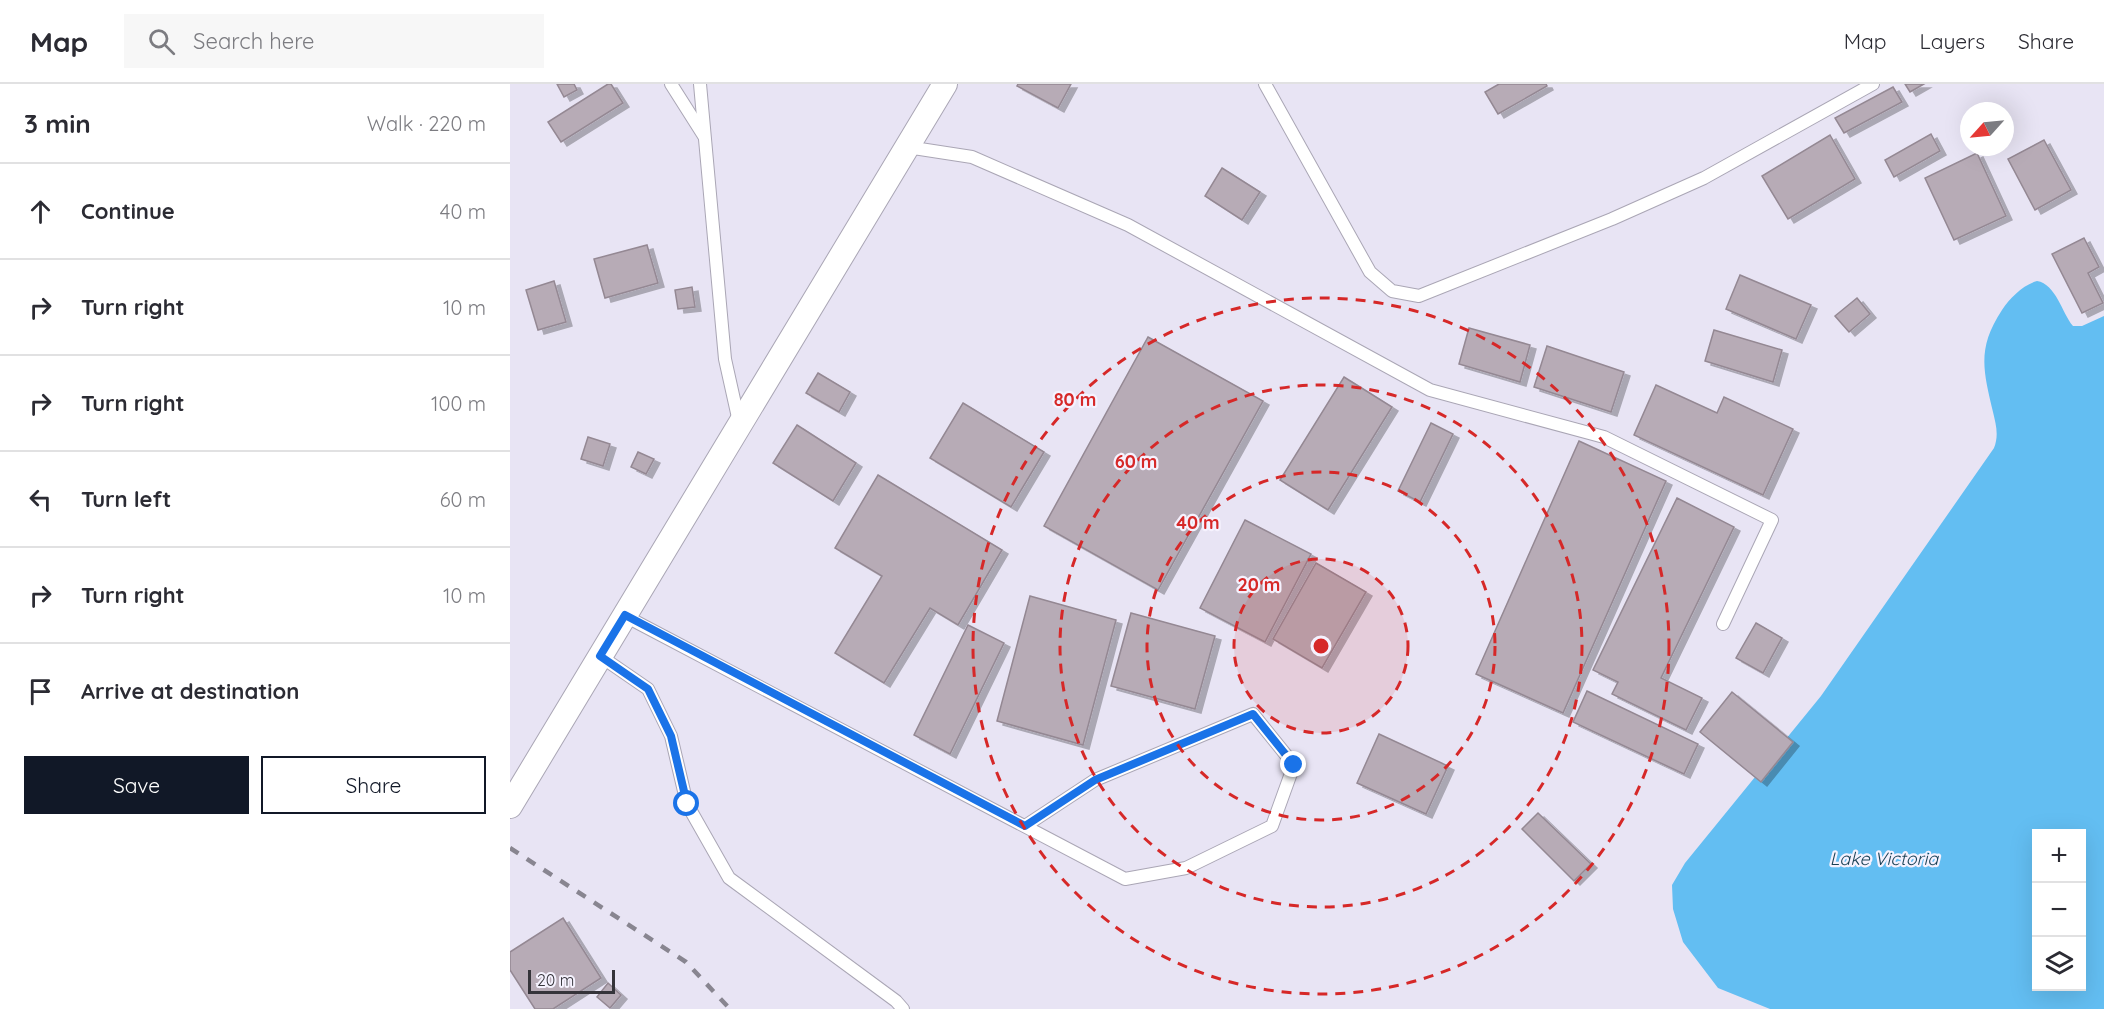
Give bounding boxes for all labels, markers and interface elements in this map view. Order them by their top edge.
search box [124,14,544,68]
text: Map [30,24,88,59]
icon: search [145,25,178,58]
text: Search here [193,27,315,55]
text: Map [1844,28,1887,54]
text: Layers [1920,28,1985,54]
text: Share [2018,28,2074,54]
north arrow [1960,102,2014,156]
text: 3 min [24,107,91,140]
text: Walk · 220 m [367,111,486,136]
icon: ahead [24,195,57,228]
text: Continue [81,197,175,225]
text: 40 m [440,199,486,224]
icon: right [24,291,57,324]
text: Turn right [81,293,185,321]
text: 10 m [443,295,486,320]
icon: right [24,387,57,420]
text: 80 m [1054,388,1096,411]
text: Turn right [81,389,185,417]
text: 100 m [431,391,486,416]
text: 60 m [1115,450,1157,473]
icon: left [24,483,57,516]
text: Turn left [81,485,171,513]
text: 60 m [440,487,486,512]
text: 40 m [1176,511,1220,534]
text: 20 m [1238,573,1280,596]
icon: right [24,579,57,612]
text: Turn right [81,581,185,609]
text: 10 m [443,583,486,608]
centre of rings [1311,636,1331,656]
icon: arrive [24,675,57,708]
text: Arrive at destination [81,677,299,705]
route end [1280,751,1306,777]
button: Save [24,756,249,814]
button: Share [261,756,486,814]
route start [673,790,699,816]
map controls [2032,829,2086,991]
button: + [2032,829,2086,883]
water label: Lake Victoria [1830,847,1939,870]
button: − [2032,883,2086,937]
button: layers [2032,937,2086,991]
scale bar [528,967,615,994]
text: 20 m [537,970,574,990]

